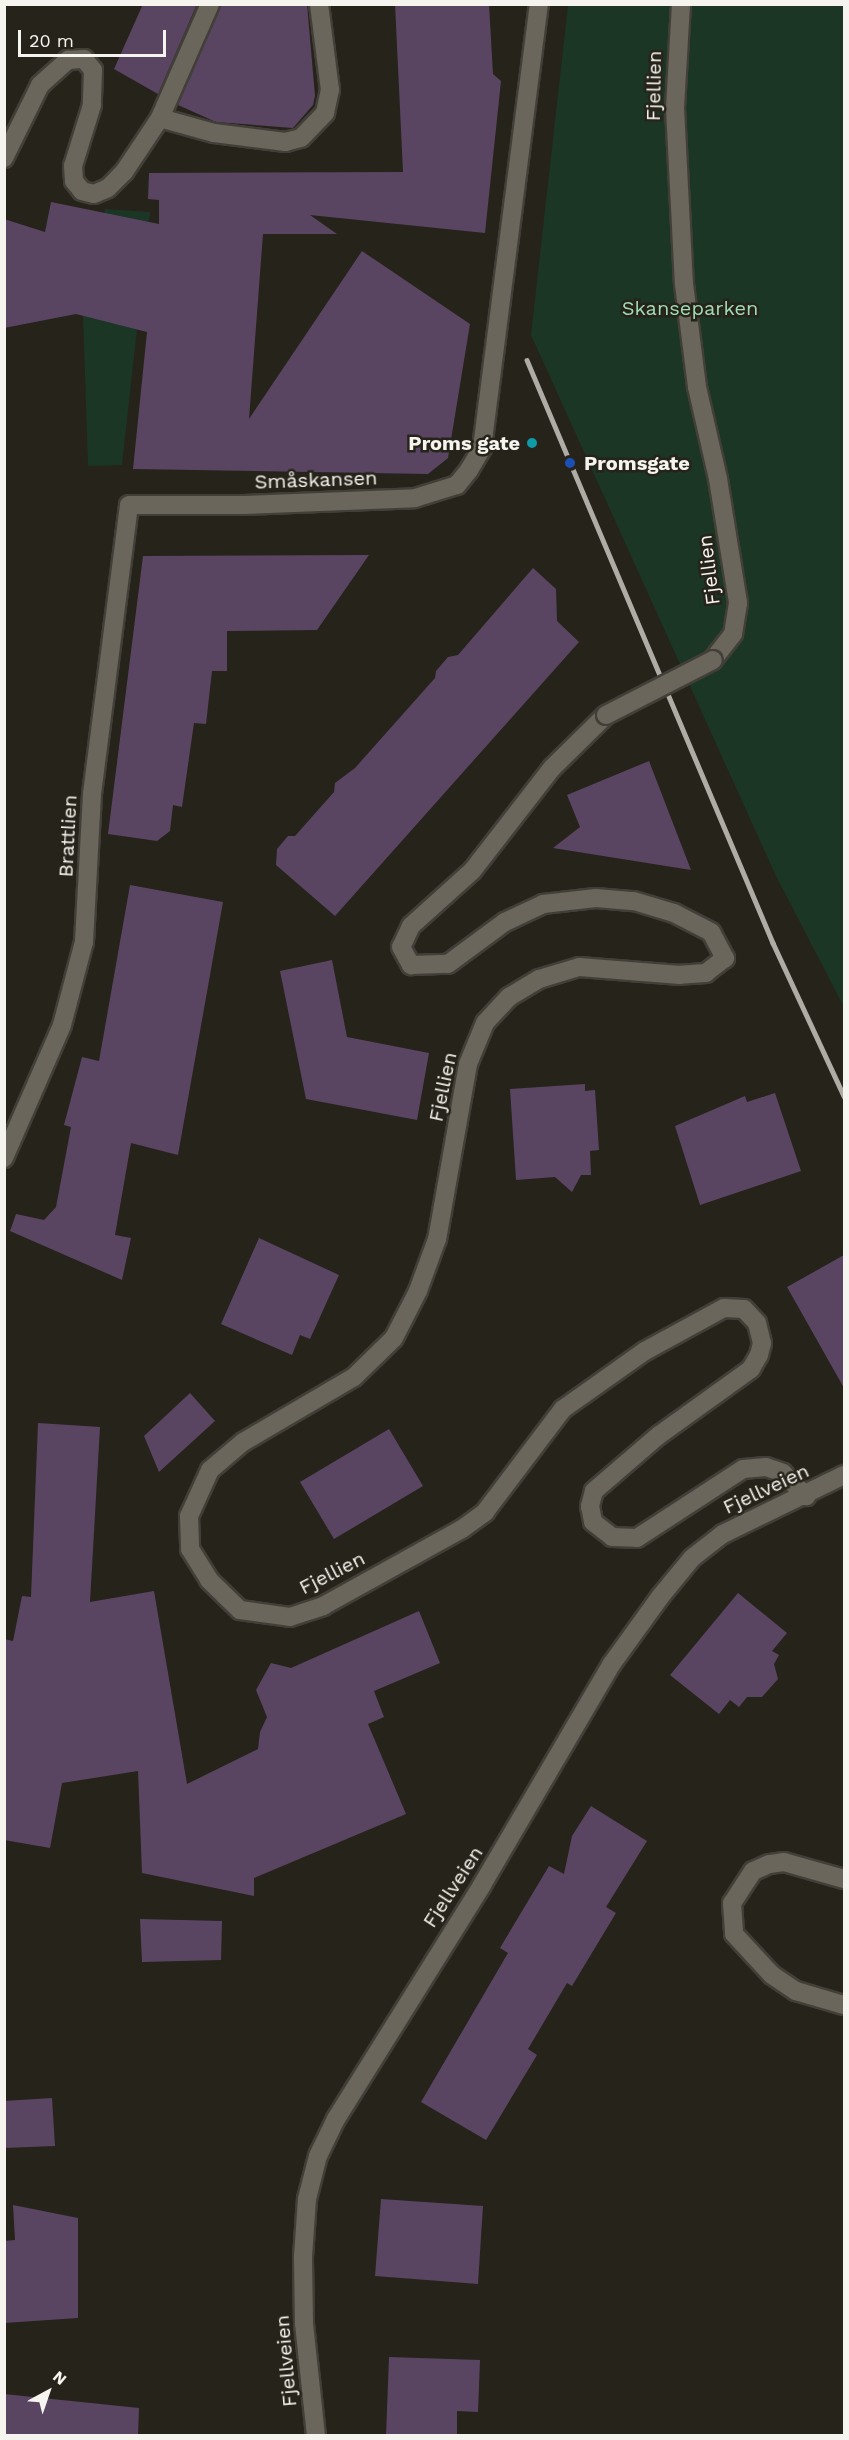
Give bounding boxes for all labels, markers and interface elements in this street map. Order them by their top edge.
scale bar [21,18,170,56]
text: 20 m [29,30,74,51]
street label: Fjellien [641,51,667,121]
park label: Skanseparken [622,296,758,320]
place label: Proms gate [408,431,520,455]
marker: Proms gate [525,436,539,450]
place label: Promsgate [584,451,690,475]
marker: Promsgate [561,454,579,472]
street label: Småskansen [254,466,378,494]
street label: Fjellien [693,534,725,606]
street label: Brattlien [54,794,82,878]
street label: Fjellien [424,1050,462,1124]
street label: Fjellveien [719,1459,813,1519]
street label: Fjellien [295,1546,369,1600]
street label: Fjellveien [418,1842,488,1932]
street label: Fjellveien [270,2314,302,2408]
north arrow [18,2362,78,2422]
text: N [49,2367,71,2389]

